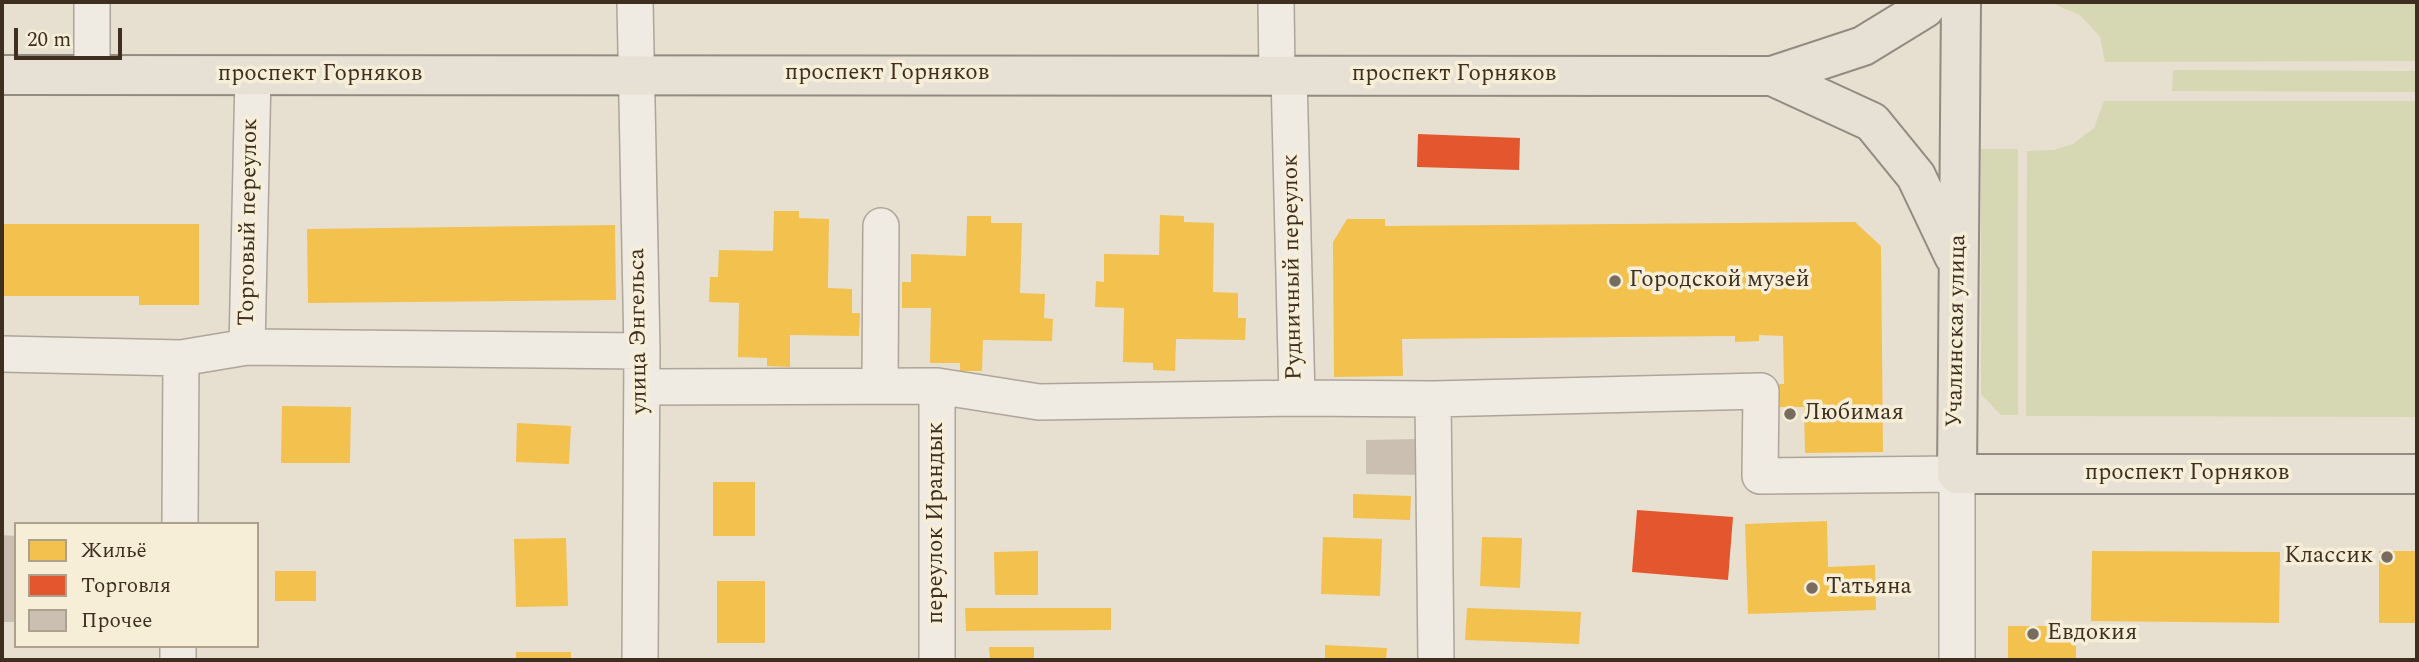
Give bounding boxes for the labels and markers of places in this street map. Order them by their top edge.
place label: Городской музей [1629,267,1810,295]
marker: Городской музей [1607,273,1623,289]
place label: Любимая [1804,400,1904,428]
marker: Любимая [1782,406,1798,422]
place label: Классик [2284,543,2373,571]
marker: Классик [2379,549,2395,565]
place label: Татьяна [1826,574,1912,602]
marker: Татьяна [1804,580,1820,596]
place label: Евдокия [2047,620,2137,648]
marker: Евдокия [2025,626,2041,642]

